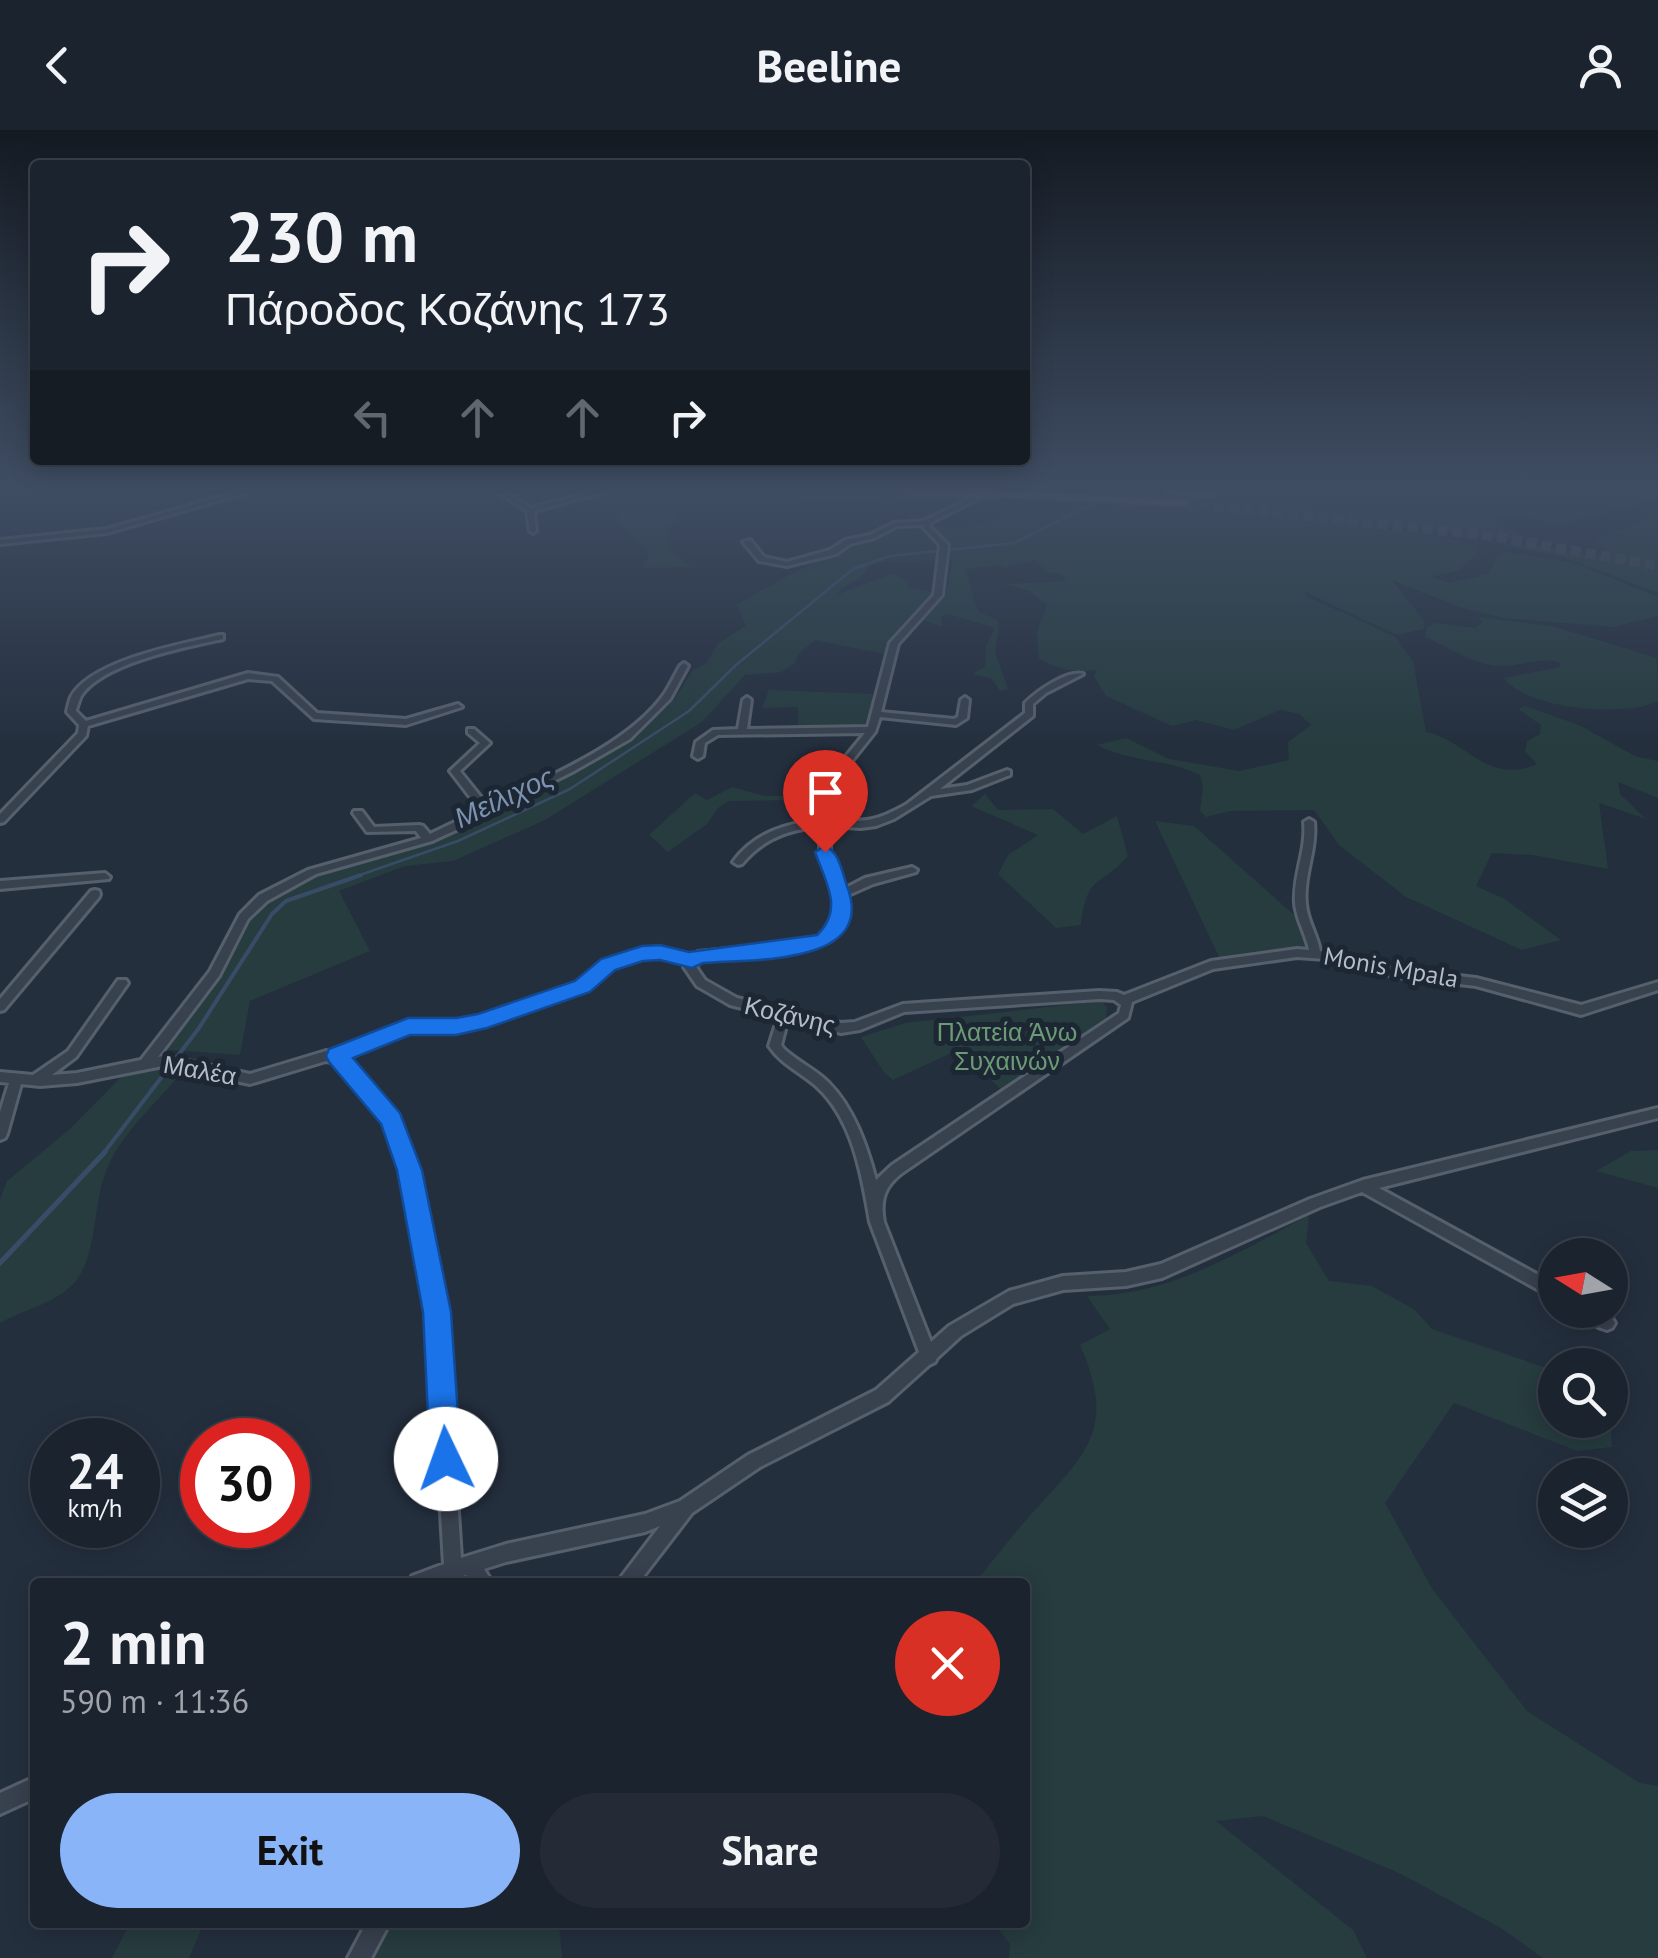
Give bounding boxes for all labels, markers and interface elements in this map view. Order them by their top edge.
text: Beeline [757,36,901,94]
icon: back [30,38,85,93]
icon: person [1573,38,1628,93]
text: 230 m [225,191,418,281]
icon: right [60,200,190,330]
text: Πάροδος Κοζάνης 173 [225,279,670,337]
icon: left [345,390,400,445]
icon: ahead [450,390,505,445]
icon: ahead [555,390,610,445]
icon: right [660,390,715,445]
pin [783,750,868,853]
water label: Μείλιχος [448,757,560,836]
icon: arrive [798,765,853,820]
street label: Monis Mpala [1321,939,1461,995]
street label: Κοζάνης [741,989,839,1041]
park label: Πλατεία Άνω Συχαινών [937,1016,1077,1077]
street label: Μαλέα [161,1048,239,1092]
north arrow [1538,1238,1628,1328]
map controls [1538,1238,1628,1548]
button: search [1538,1348,1628,1438]
position arrow [394,1407,498,1511]
speed limit sign: 30 [180,1418,310,1548]
text: 24 [67,1438,123,1503]
button: layers [1538,1458,1628,1548]
text: km/h [68,1492,122,1524]
text: 2 min [60,1603,206,1681]
button: close [895,1611,1000,1716]
text: 590 m · 11:36 [60,1680,249,1722]
button: Exit [60,1793,520,1908]
button: Share [540,1793,1000,1908]

